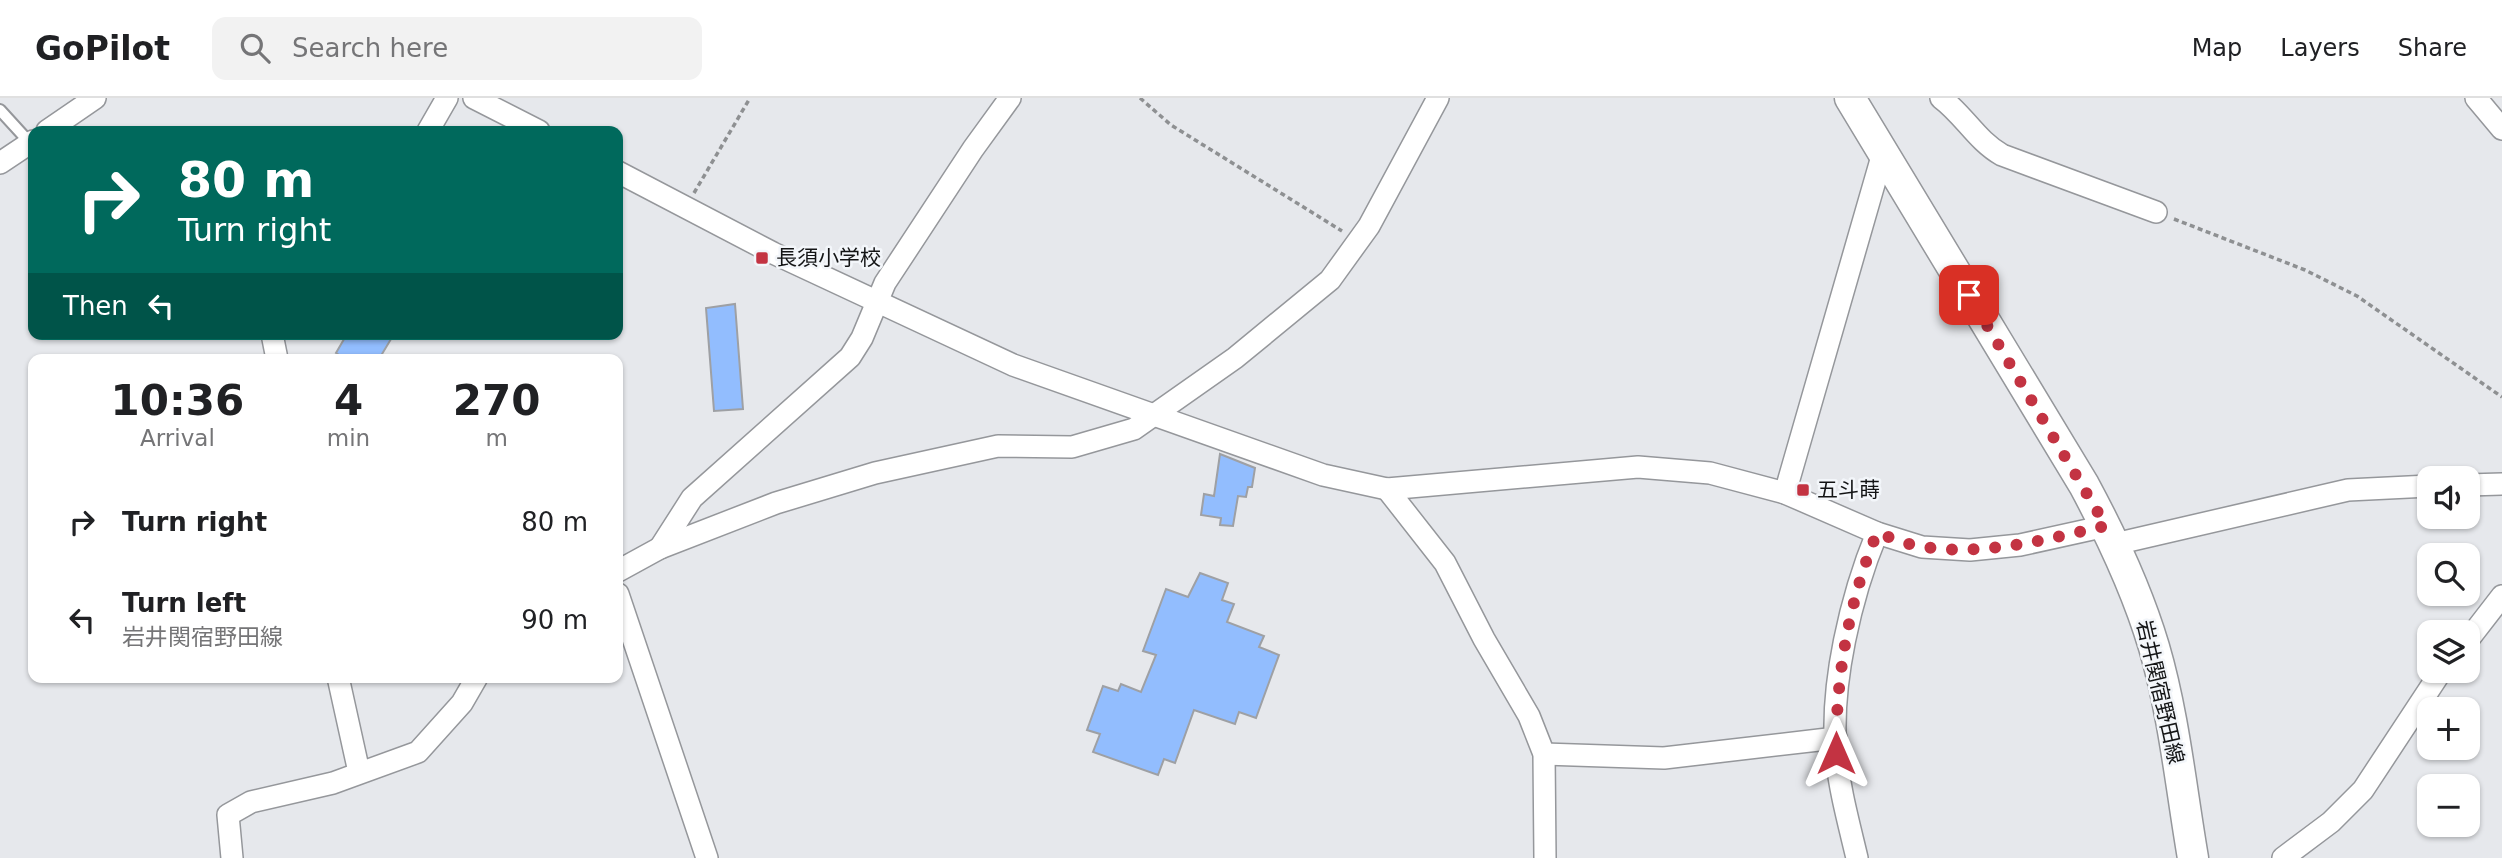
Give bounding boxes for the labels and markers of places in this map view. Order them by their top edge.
place label: 長須小学校 [776,246,881,270]
marker: 長須小学校 [754,250,770,266]
pin [1939,265,1999,325]
place label: 五斗蒔 [1817,478,1880,502]
marker: 五斗蒔 [1795,482,1811,498]

